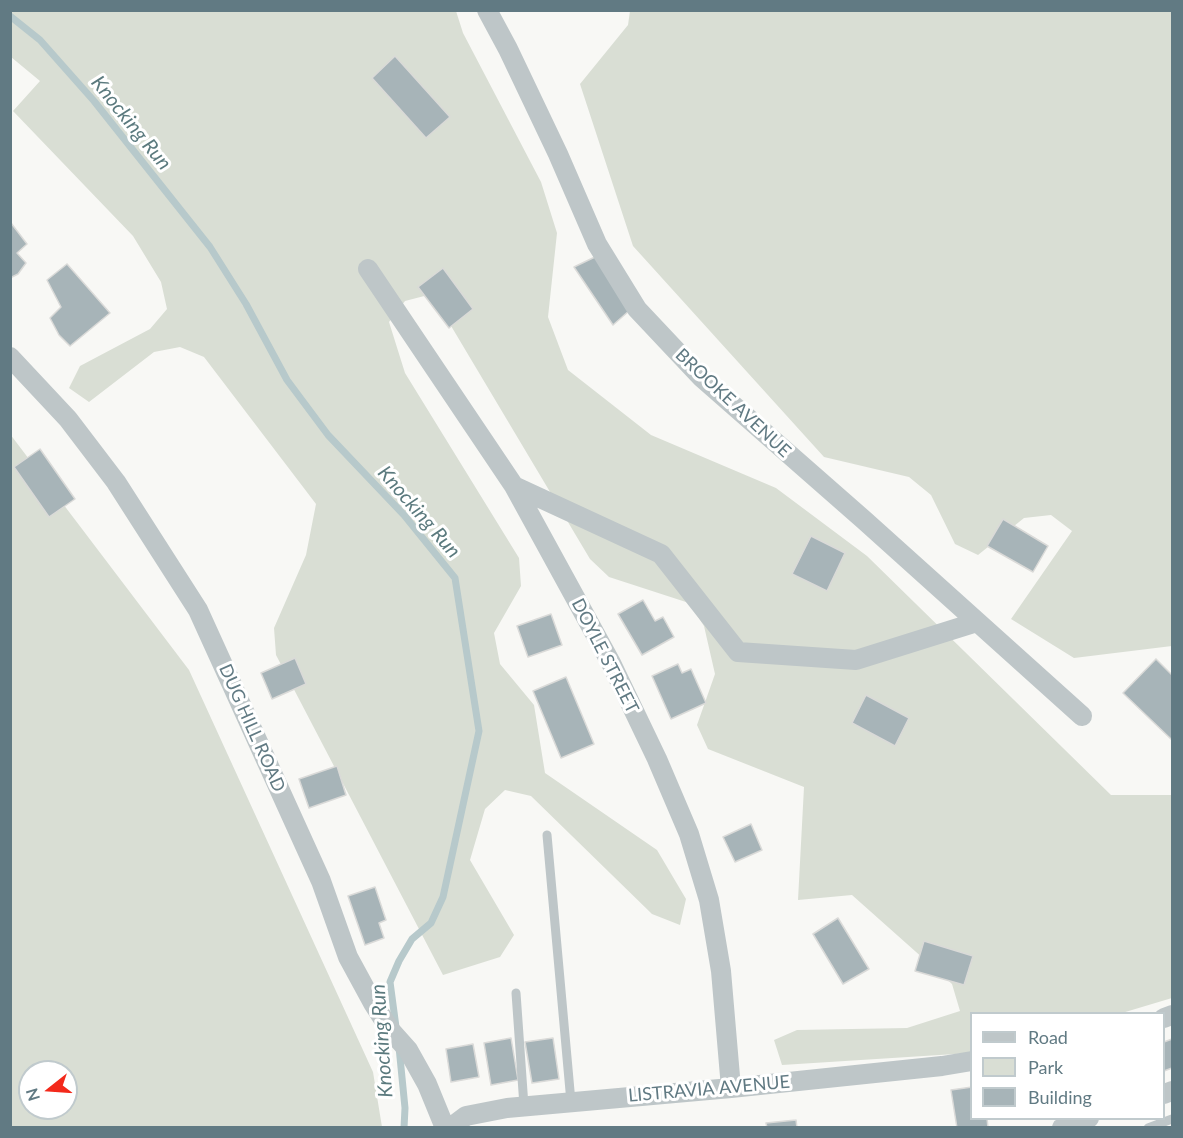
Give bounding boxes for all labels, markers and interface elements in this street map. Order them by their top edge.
water label: Knocking Run [86,71,176,175]
street label: BROOKE AVENUE [671,344,795,462]
water label: Knocking Run [373,461,465,563]
street label: DOYLE STREET [567,595,643,717]
street label: DUG HILL ROAD [214,661,290,795]
water label: Knocking Run [366,983,398,1099]
legend [970,1012,1165,1120]
text: Road [1028,1026,1068,1048]
text: Park [1028,1056,1063,1078]
north arrow [18,1060,78,1120]
street label: LISTRAVIA AVENUE [627,1071,791,1107]
text: N [21,1086,43,1104]
text: Building [1028,1086,1092,1108]

